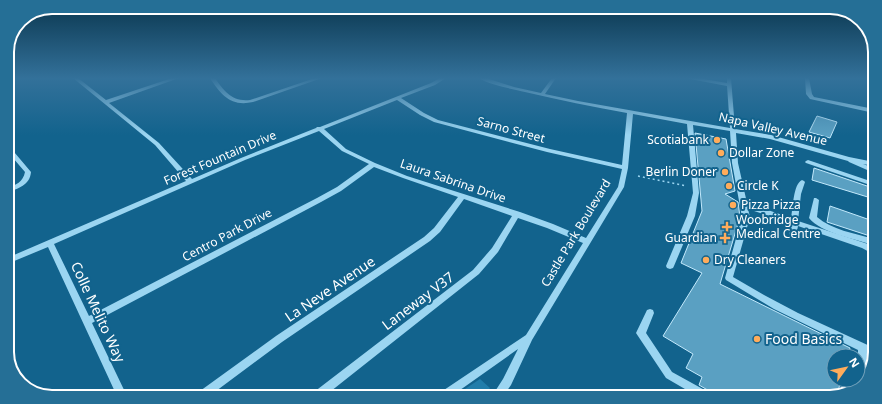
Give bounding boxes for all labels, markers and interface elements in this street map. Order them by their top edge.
street label: Napa Valley Avenue [717,108,829,149]
street label: Sarno Street [475,112,548,147]
street label: Forest Fountain Drive [161,126,279,189]
place label: Scotiabank [647,131,710,148]
marker: Scotiabank [712,135,722,145]
place label: Dollar Zone [729,144,795,161]
marker: Dollar Zone [716,148,726,158]
street label: Laura Sabrina Drive [398,154,508,207]
place label: Berlin Doner [646,163,717,180]
marker: Berlin Doner [720,167,730,177]
street label: Castle Park Boulevard [537,176,615,290]
place label: Circle K [737,177,779,194]
marker: Circle K [724,181,734,191]
place label: Pizza Pizza [741,196,801,213]
marker: Pizza Pizza [728,200,738,210]
street label: Centro Park Drive [179,204,275,265]
place label: Woobridge Medical Centre [736,211,821,242]
marker: Woobridge Medical Centre [721,221,733,233]
place label: Guardian [665,229,717,246]
marker: Guardian [720,233,730,243]
street label: La Neve Avenue [281,251,379,326]
place label: Dry Cleaners [714,251,786,268]
marker: Dry Cleaners [701,255,711,265]
street label: Colle Melito Way [67,258,130,366]
street label: Laneway V37 [378,267,458,334]
place label: Food Basics [765,329,842,348]
marker: Food Basics [752,334,762,344]
north arrow [826,348,866,388]
text: N [846,354,864,370]

